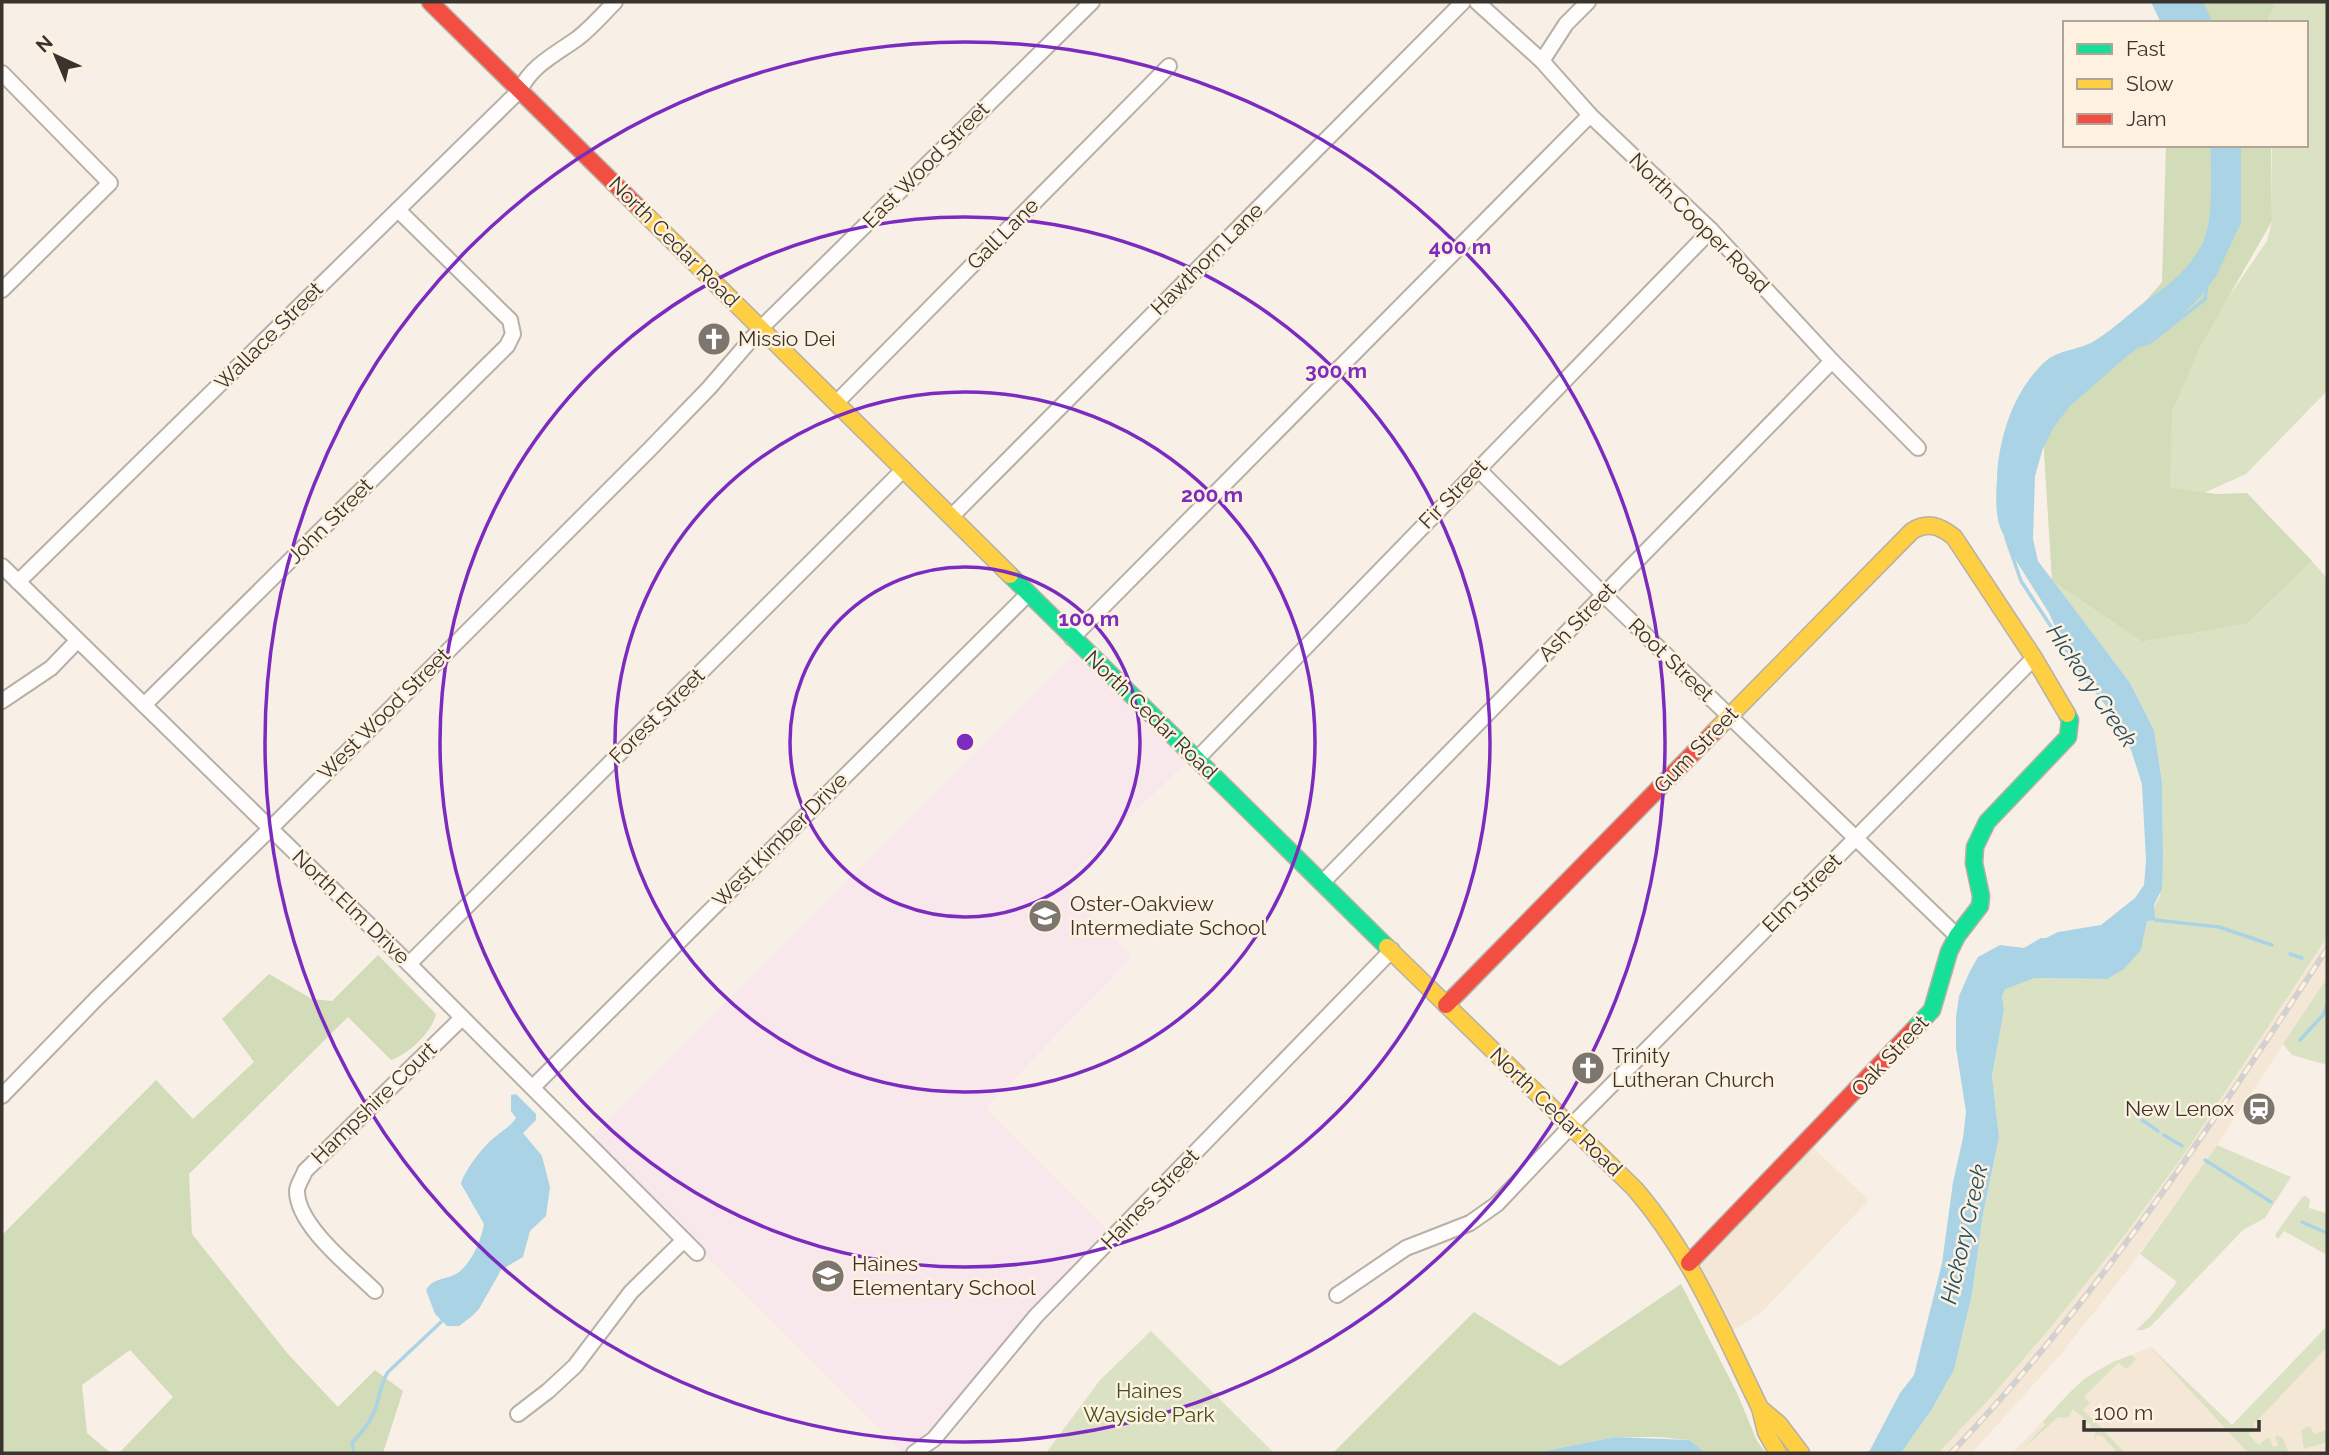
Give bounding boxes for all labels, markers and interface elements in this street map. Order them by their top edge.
north arrow [21,21,91,91]
legend [2063,21,2308,147]
text: N [31,31,57,57]
text: Fast [2126,36,2166,61]
text: Slow [2126,71,2174,96]
street label: East Wood Street [857,96,994,233]
text: Jam [2126,106,2167,131]
street label: North Cooper Road [1624,147,1775,298]
street label: North Cedar Road [604,171,745,312]
street label: Gall Lane [962,193,1044,275]
street label: Hawthorn Lane [1145,197,1268,320]
text: 400 m [1429,234,1491,259]
street label: Wallace Street [209,276,328,395]
church icon: Missio Dei [695,320,733,358]
place label: Missio Dei [738,326,836,351]
text: 300 m [1305,358,1367,383]
street label: Fir Street [1413,454,1492,534]
street label: John Street [282,473,378,569]
text: 200 m [1181,482,1243,507]
street label: Ash Street [1533,577,1620,666]
text: 100 m [1059,606,1119,631]
street label: Root Street [1624,613,1719,706]
water label: Hickory Creek [2041,619,2143,752]
street label: West Wood Street [312,642,455,785]
street label: North Cedar Road [1080,645,1223,784]
street label: Forest Street [604,663,709,768]
street label: Gum Street [1648,701,1743,798]
centre of rings [953,730,977,754]
street label: West Kimber Drive [707,767,852,912]
street label: North Elm Drive [287,844,415,969]
street label: Elm Street [1757,848,1846,937]
place label: Oster-Oakview Intermediate School [1070,891,1267,940]
school or university icon: Oster-Oakview Intermediate School [1026,897,1064,935]
street label: Oak Street [1846,1010,1934,1101]
street label: Hampshire Court [306,1036,442,1169]
street label: North Cedar Road [1485,1042,1628,1181]
place label: Trinity Lutheran Church [1612,1043,1775,1092]
church icon: Trinity Lutheran Church [1569,1049,1607,1087]
station icon: New Lenox [2240,1090,2278,1128]
place label: New Lenox [2125,1096,2234,1121]
street label: Haines Street [1096,1143,1204,1254]
water label: Hickory Creek [1934,1161,1993,1306]
place label: Haines Elementary School [852,1251,1036,1300]
school or university icon: Haines Elementary School [809,1257,847,1295]
park label: Haines Wayside Park [1083,1378,1215,1427]
scale bar [2084,1388,2259,1432]
text: 100 m [2094,1400,2153,1425]

